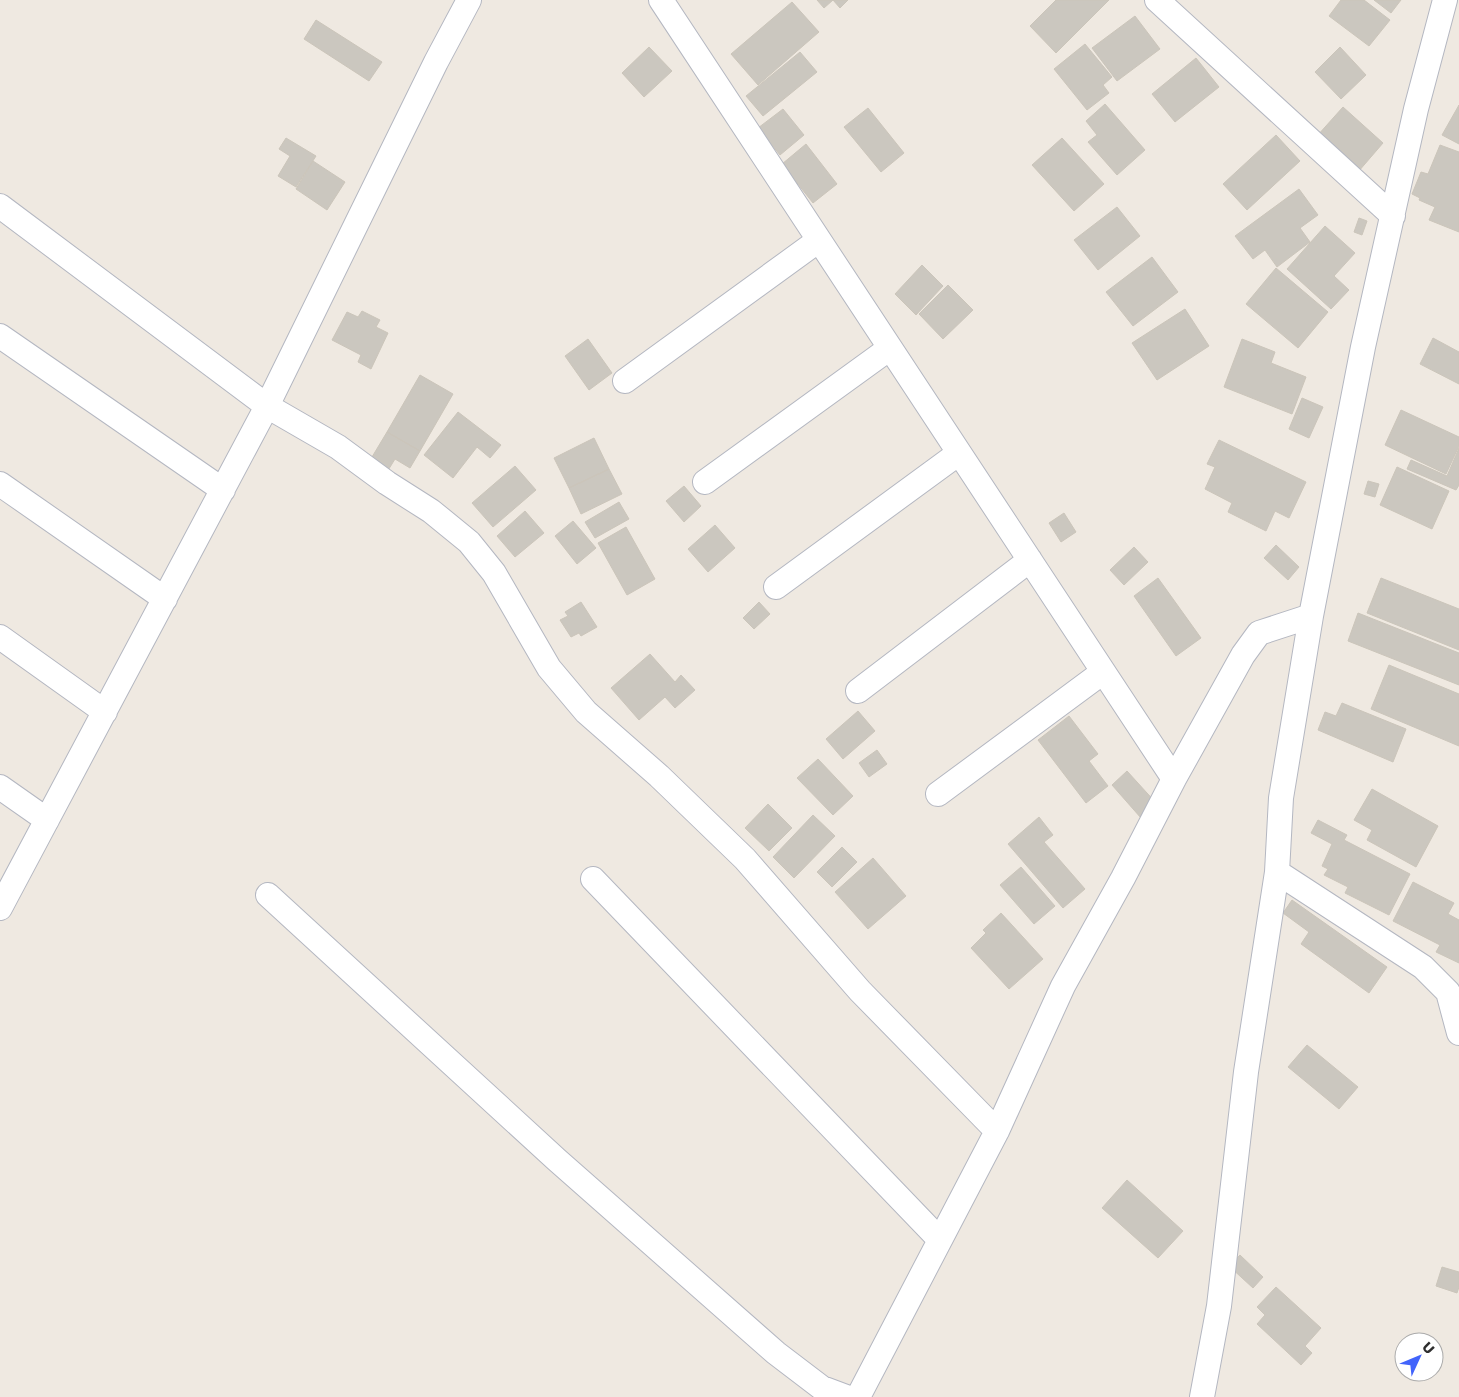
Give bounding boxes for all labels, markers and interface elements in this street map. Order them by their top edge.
north arrow [1394,1332,1444,1382]
text: U [1419,1338,1438,1357]

